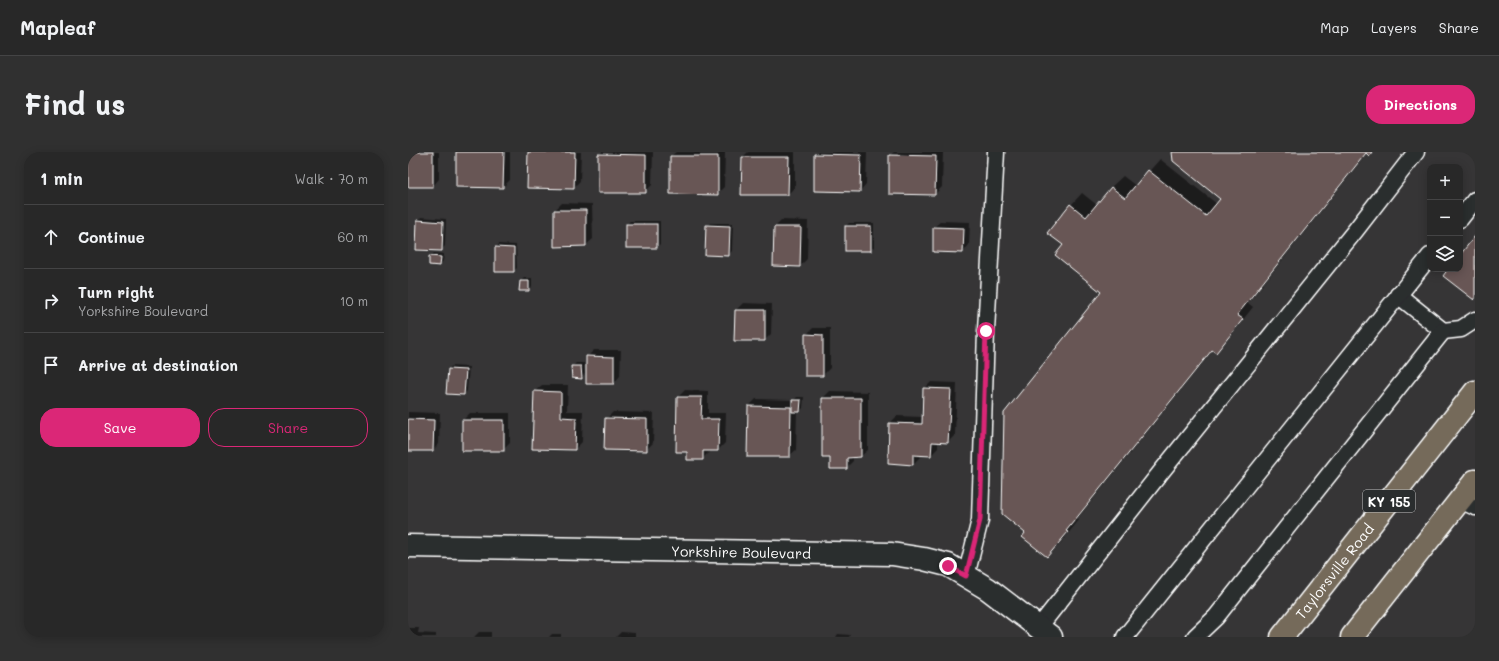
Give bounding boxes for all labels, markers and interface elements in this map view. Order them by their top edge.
text: Mapleaf [20,15,95,40]
text: Map [1320,18,1349,37]
text: Layers [1371,18,1417,37]
text: Share [1439,18,1479,37]
button: Directions [1366,85,1475,124]
text: Find us [24,86,125,122]
map controls [1427,164,1463,272]
button: + [1427,164,1463,200]
text: 1 min [40,167,83,189]
text: Walk · 70 m [295,170,368,187]
button: − [1427,200,1463,236]
icon: ahead [40,226,62,248]
text: Continue [78,227,145,247]
text: 60 m [338,228,368,245]
button: layers [1427,236,1463,272]
text: Turn right [78,282,155,302]
icon: right [40,290,62,312]
text: 10 m [340,292,368,309]
text: Yorkshire Boulevard [78,302,208,319]
route start [977,322,995,340]
icon: arrive [40,354,62,376]
text: Arrive at destination [78,355,238,375]
button: Save [40,408,200,447]
button: Share [208,408,368,447]
road number: KY 155 [1363,490,1415,512]
street label: Taylorsville Road [1291,519,1378,623]
street label: Yorkshire Boulevard [671,541,811,562]
route end [939,557,957,575]

